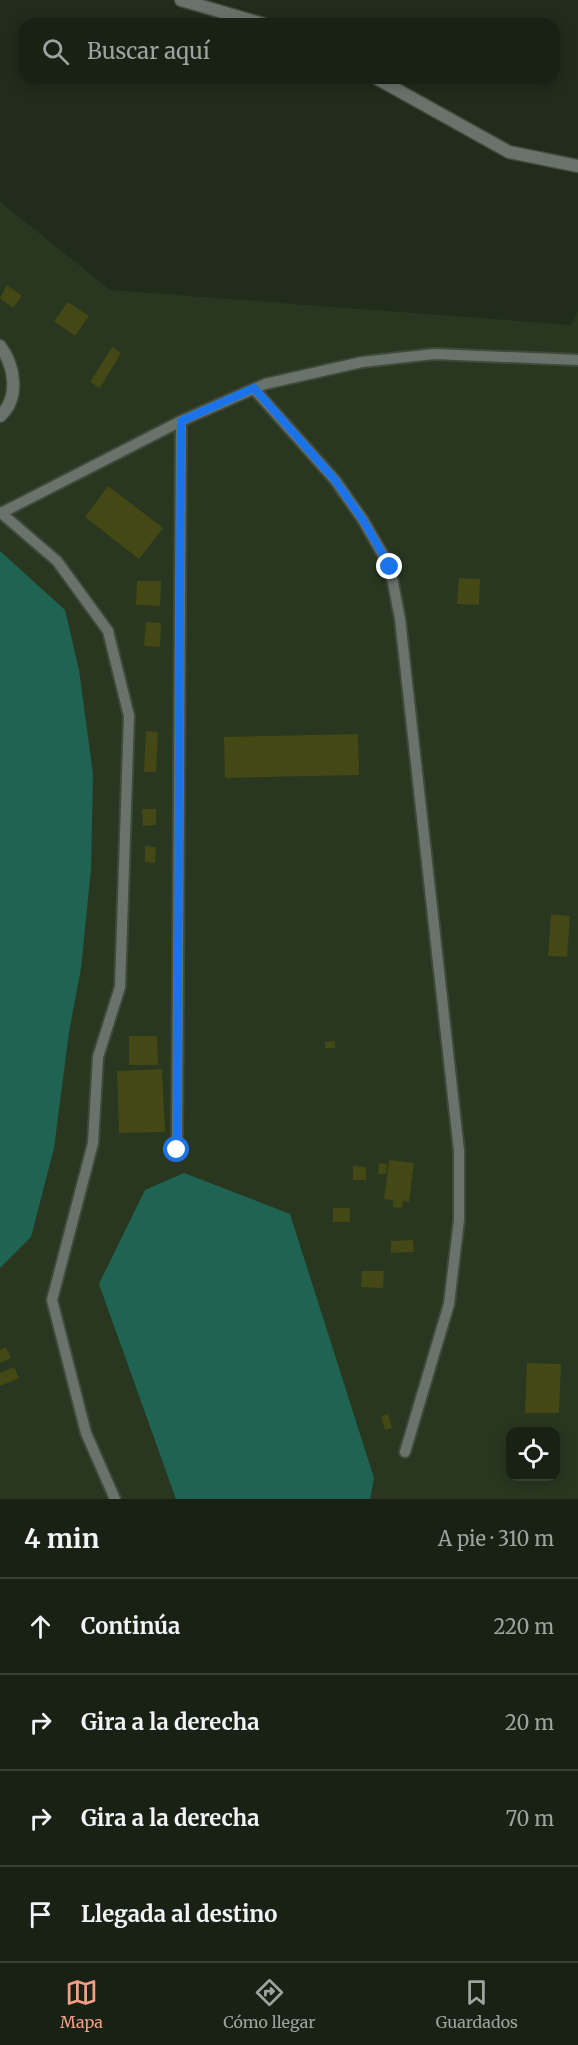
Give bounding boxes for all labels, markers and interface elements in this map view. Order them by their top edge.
search box [18,18,560,84]
icon: search [39,35,72,68]
text: Buscar aquí [87,37,210,65]
route end [376,553,402,579]
route start [163,1136,189,1162]
map controls [506,1427,560,1481]
button: locate [506,1427,560,1481]
text: 4 min [24,1522,99,1555]
text: A pie · 310 m [438,1526,554,1551]
icon: ahead [24,1610,57,1643]
text: Continúa [81,1612,180,1640]
text: 220 m [494,1614,554,1639]
icon: right [24,1706,57,1739]
text: Gira a la derecha [81,1708,259,1736]
text: 20 m [505,1710,554,1735]
icon: right [24,1802,57,1835]
text: Gira a la derecha [81,1804,259,1832]
text: 70 m [506,1806,554,1831]
icon: arrive [24,1898,57,1931]
text: Llegada al destino [81,1900,277,1928]
tab: Mapa [60,1976,103,2032]
tab: Cómo llegar [223,1976,315,2032]
tab: Guardados [436,1976,518,2032]

